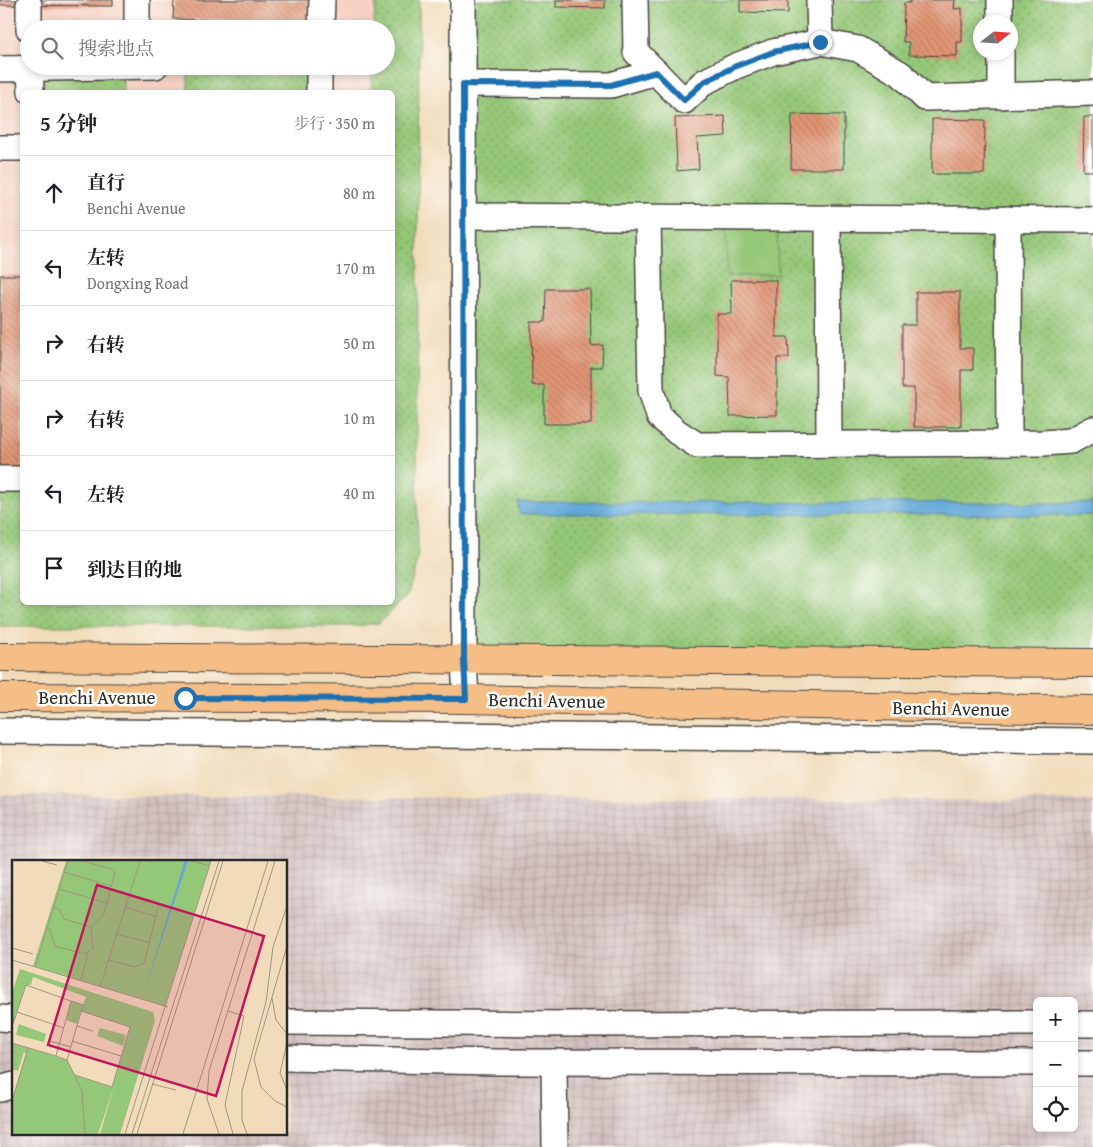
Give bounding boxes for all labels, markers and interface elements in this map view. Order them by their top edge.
north arrow [973,15,1018,60]
search box [20,20,395,75]
route end [809,31,832,54]
icon: search [38,34,66,62]
text: 搜索地点 [78,34,154,62]
text: 5 分钟 [40,108,98,139]
text: 步行 · 350 m [294,111,375,135]
text: 直行 [87,168,125,196]
icon: ahead [40,179,68,207]
text: 80 m [343,181,375,205]
text: Benchi Avenue [87,196,186,220]
text: 左转 [87,243,125,271]
icon: left [40,254,68,282]
text: 170 m [335,256,375,280]
text: Dongxing Road [87,271,188,295]
icon: right [40,329,68,357]
text: 右转 [87,330,125,358]
text: 50 m [343,331,375,355]
icon: right [40,404,68,432]
text: 右转 [87,405,125,433]
text: 10 m [343,406,375,430]
icon: left [40,479,68,507]
text: 左转 [87,480,125,508]
text: 40 m [343,481,375,505]
icon: arrive [40,554,68,582]
text: 到达目的地 [87,555,182,583]
street label: Benchi Avenue [38,683,156,711]
street label: Benchi Avenue [488,685,606,715]
route start [174,687,197,710]
street label: Benchi Avenue [892,693,1010,723]
inset map [12,860,288,1134]
map controls [1033,997,1078,1132]
button: + [1033,997,1078,1042]
button: − [1033,1042,1078,1087]
button: locate [1033,1087,1078,1132]

